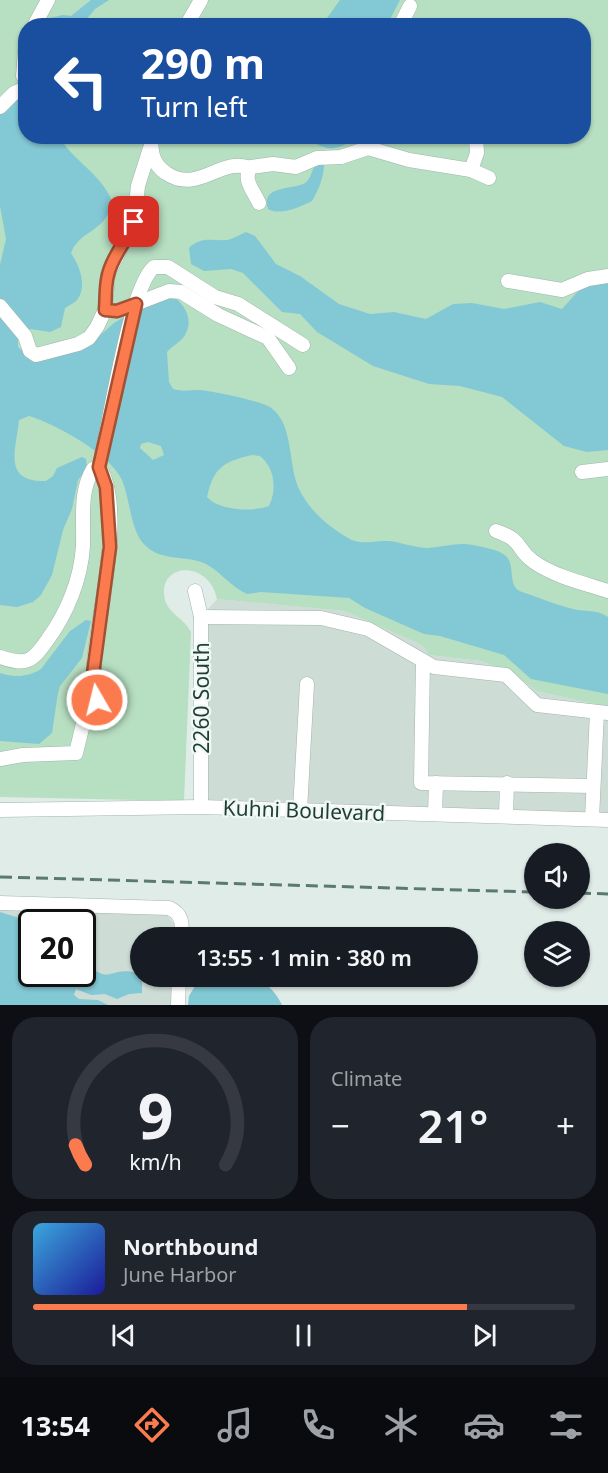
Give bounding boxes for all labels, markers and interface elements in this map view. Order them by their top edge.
text: 290 m [141,34,265,91]
icon: left [42,42,120,120]
text: Turn left [141,88,247,125]
pin [108,196,159,247]
icon: arrive [117,205,150,238]
street label: 2260 South [187,642,215,754]
position arrow [65,668,129,732]
street label: Kuhni Boulevard [222,793,386,827]
map controls [524,843,590,987]
button: sound [524,843,590,909]
speed limit sign: 20 [18,909,96,987]
button: layers [524,921,590,987]
text: 13:55 · 1 min · 380 m [196,942,412,972]
text: Climate [331,1065,402,1092]
text: 9 [137,1072,173,1157]
text: 21° [418,1095,488,1156]
text: − [331,1103,350,1148]
text: + [556,1103,575,1148]
text: km/h [129,1147,181,1176]
text: Northbound [123,1231,258,1261]
text: June Harbor [123,1261,237,1288]
icon: previous [107,1319,140,1352]
icon: pause [287,1319,320,1352]
icon: next [468,1319,501,1352]
icon: directions [131,1404,173,1446]
icon: music [214,1404,256,1446]
icon: phone [297,1404,339,1446]
icon: climate [380,1404,422,1446]
icon: car [463,1404,505,1446]
icon: filters [545,1404,587,1446]
text: 13:54 [20,1407,90,1444]

